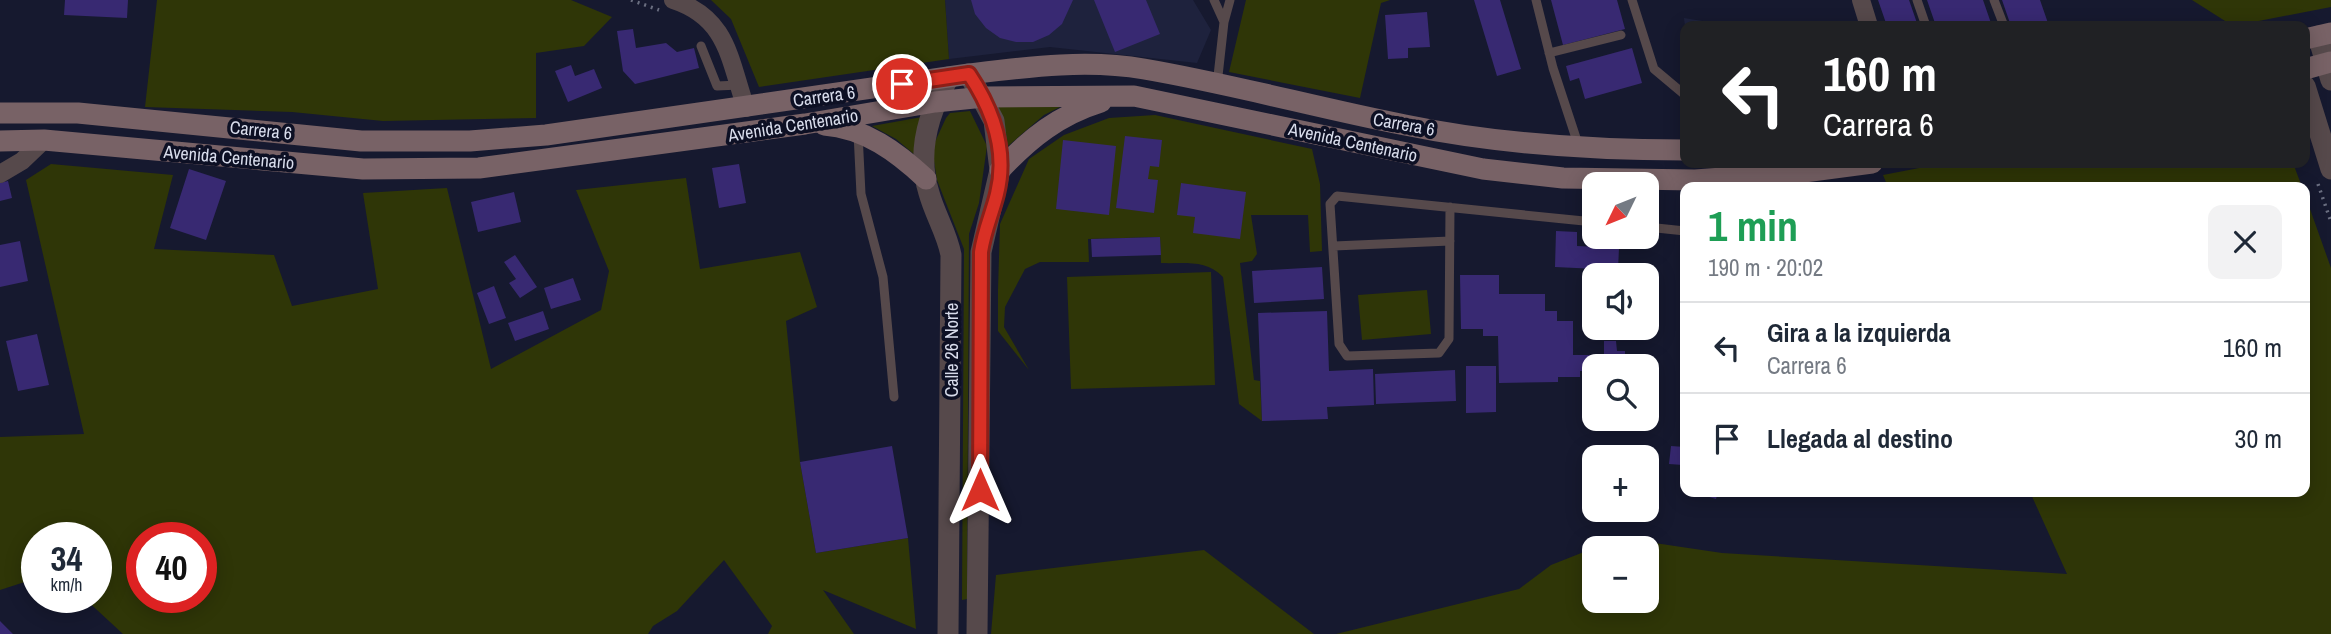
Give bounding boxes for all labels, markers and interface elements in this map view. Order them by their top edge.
text: 160 m [1823,40,1937,106]
icon: left [1708,49,1799,140]
pin [872,54,932,114]
icon: arrive [883,65,921,103]
street label: Carrera 6 [791,79,857,113]
street label: Avenida Centenario [725,102,860,148]
text: Carrera 6 [1823,103,1934,146]
street label: Carrera 6 [1371,106,1437,142]
street label: Carrera 6 [229,114,293,146]
street label: Avenida Centenario [1285,116,1420,168]
street label: Avenida Centenario [162,139,295,175]
north arrow [1582,172,1659,248]
map controls [1582,172,1659,613]
text: 1 min [1708,198,1798,254]
button: close [2208,205,2282,279]
text: 190 m · 20:02 [1708,252,1823,283]
button: sound [1582,263,1659,340]
street label: Calle 26 Norte [939,303,964,397]
text: Gira a la izquierda [1767,315,1951,350]
icon: left [1708,329,1746,367]
text: 160 m [2223,330,2282,365]
text: Carrera 6 [1767,350,1847,381]
button: search [1582,354,1659,431]
icon: arrive [1708,420,1746,458]
text: Llegada al destino [1767,421,1953,456]
text: 30 m [2235,421,2282,456]
button: + [1582,445,1659,522]
position arrow [943,453,1017,527]
speed limit sign: 40 [126,522,217,613]
text: 34 [51,535,82,582]
button: − [1582,536,1659,613]
text: km/h [51,572,83,597]

